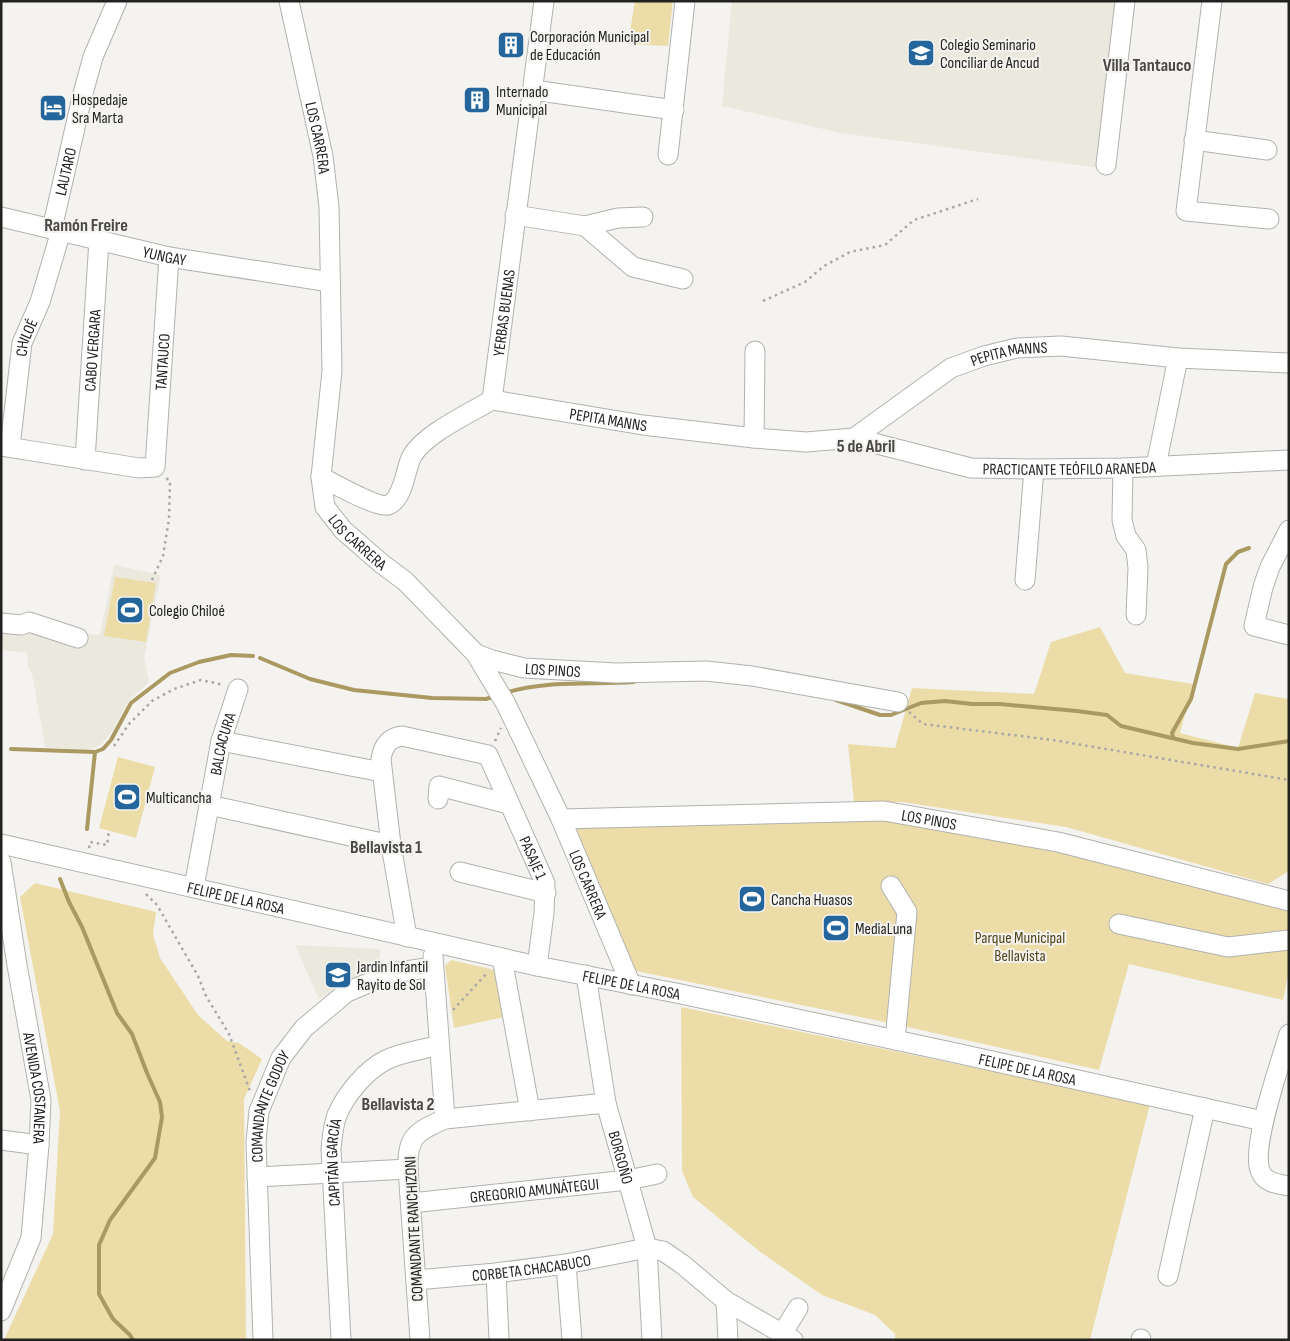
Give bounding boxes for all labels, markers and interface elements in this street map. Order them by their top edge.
place label: Corporación Municipal de Educación [530,28,649,65]
building icon: Corporación Municipal de Educación [496,30,526,60]
place label: Colegio Seminario Conciliar de Ancud [940,36,1039,73]
school or university icon: Colegio Seminario Conciliar de Ancud [906,38,936,68]
district label: Villa Tantauco [1103,55,1192,76]
place label: Internado Municipal [496,83,548,120]
building icon: Internado Municipal [462,85,492,115]
place label: Hospedaje Sra Marta [72,91,128,128]
hotel icon: Hospedaje Sra Marta [38,93,68,123]
street label: LOS CARRERA [300,100,333,175]
street label: LAUTARO [52,146,81,198]
district label: Ramón Freire [44,215,128,236]
street label: YUNGAY [141,243,187,271]
street label: YERBAS BUENAS [490,268,520,358]
street label: CABO VERGARA [81,309,106,392]
street label: CHILOÉ [13,316,43,358]
street label: TANTAUCO [152,333,175,391]
street label: PEPITA MANNS [968,339,1048,371]
street label: PEPITA MANNS [568,405,648,436]
district label: 5 de Abril [837,436,895,457]
street label: PRACTICANTE TEÓFILO ARANEDA [982,458,1156,480]
street label: LOS CARRERA [323,511,390,575]
sports icon: Colegio Chiloé [115,595,145,625]
place label: Colegio Chiloé [149,602,225,621]
street label: LOS PINOS [524,660,581,682]
street label: BALCACURA [207,710,241,777]
sports icon: Multicancha [112,782,142,812]
place label: Multicancha [146,789,212,808]
street label: LOS PINOS [900,806,958,835]
street label: PASAJE 1 [514,834,550,883]
district label: Bellavista 1 [350,837,422,858]
street label: LOS CARRERA [564,848,610,922]
street label: FELIPE DE LA ROSA [185,879,286,919]
sports icon: Cancha Huasos [737,884,767,914]
place label: Cancha Huasos [771,891,853,910]
sports icon: MediaLuna [821,913,851,943]
place label: MediaLuna [855,920,912,939]
park label: Parque Municipal Bellavista [975,929,1065,966]
place label: Jardin Infantil Rayito de Sol [356,958,428,995]
school or university icon: Jardin Infantil Rayito de Sol [323,960,353,990]
street label: FELIPE DE LA ROSA [581,967,682,1005]
street label: AVENIDA COSTANERA [18,1030,49,1144]
street label: COMANDANTE GODOY [248,1047,295,1163]
street label: FELIPE DE LA ROSA [977,1050,1078,1090]
district label: Bellavista 2 [362,1094,435,1115]
street label: CAPITÁN GARCÍA [323,1117,346,1207]
street label: BORGOÑO [603,1129,636,1187]
street label: COMANDANTE RANCHIZONI [401,1156,428,1302]
street label: GREGORIO AMUNÁTEGUI [469,1175,600,1208]
street label: CORBETA CHACABUCO [471,1251,593,1286]

